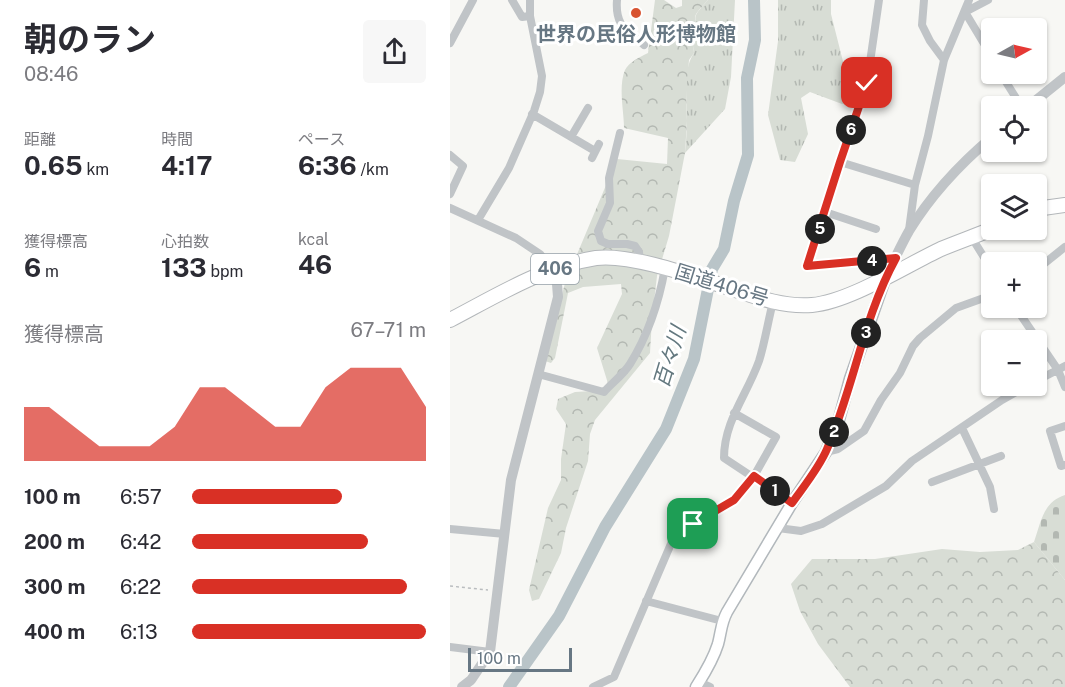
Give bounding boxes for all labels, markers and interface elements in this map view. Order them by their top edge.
marker: 世界の民俗人形博物館 [629,6,643,20]
north arrow [981,18,1047,84]
map controls [981,18,1047,396]
text: 朝のラン [24,20,156,58]
button: share [363,20,426,83]
place label: 世界の民俗人形博物館 [536,22,736,46]
pin [841,57,892,108]
text: 08:46 [24,62,78,86]
icon: check [850,66,883,99]
button: locate [981,96,1047,162]
pin: 6 [836,115,866,145]
text: 6 [846,120,856,139]
text: 距離 [24,130,56,149]
text: 時間 [161,130,193,149]
text: ペース [298,130,345,149]
text: 0.65 [24,150,83,181]
text: 4:17 [161,150,212,181]
text: 6:36 [298,150,357,181]
text: km [83,160,109,179]
text: /km [357,160,389,179]
button: layers [981,174,1047,240]
pin: 5 [805,214,835,244]
text: 5 [815,219,825,238]
text: kcal [298,230,329,249]
text: 獲得標高 [24,232,88,251]
text: 心拍数 [161,232,209,251]
pin: 4 [857,246,887,276]
text: 46 [298,249,332,280]
text: 4 [867,251,877,270]
text: 6 [24,252,41,283]
text: 133 [161,252,207,283]
button: + [981,252,1047,318]
road number: 406 [531,254,579,284]
street label: 国道406号 [672,259,772,311]
text: m [41,262,59,281]
text: bpm [207,262,243,281]
text: 67–71 m [350,318,426,342]
pin: 3 [851,318,881,348]
water label: 百々川 [648,321,691,391]
text: 獲得標高 [24,322,104,346]
text: 3 [861,323,871,342]
button: − [981,330,1047,396]
pin: 2 [819,417,849,447]
text: 2 [829,422,839,441]
pin: 1 [760,476,790,506]
text: 1 [772,481,778,500]
text: 100 m [24,485,81,509]
text: 6:57 [120,485,162,509]
pin [667,498,718,549]
icon: arrive [676,507,709,540]
text: 200 m [24,530,85,554]
text: 6:42 [120,530,161,554]
text: 300 m [24,575,85,599]
text: 6:22 [120,575,161,599]
text: 400 m [24,620,85,644]
text: 6:13 [120,620,158,644]
scale bar [468,645,572,672]
text: 100 m [477,649,521,668]

